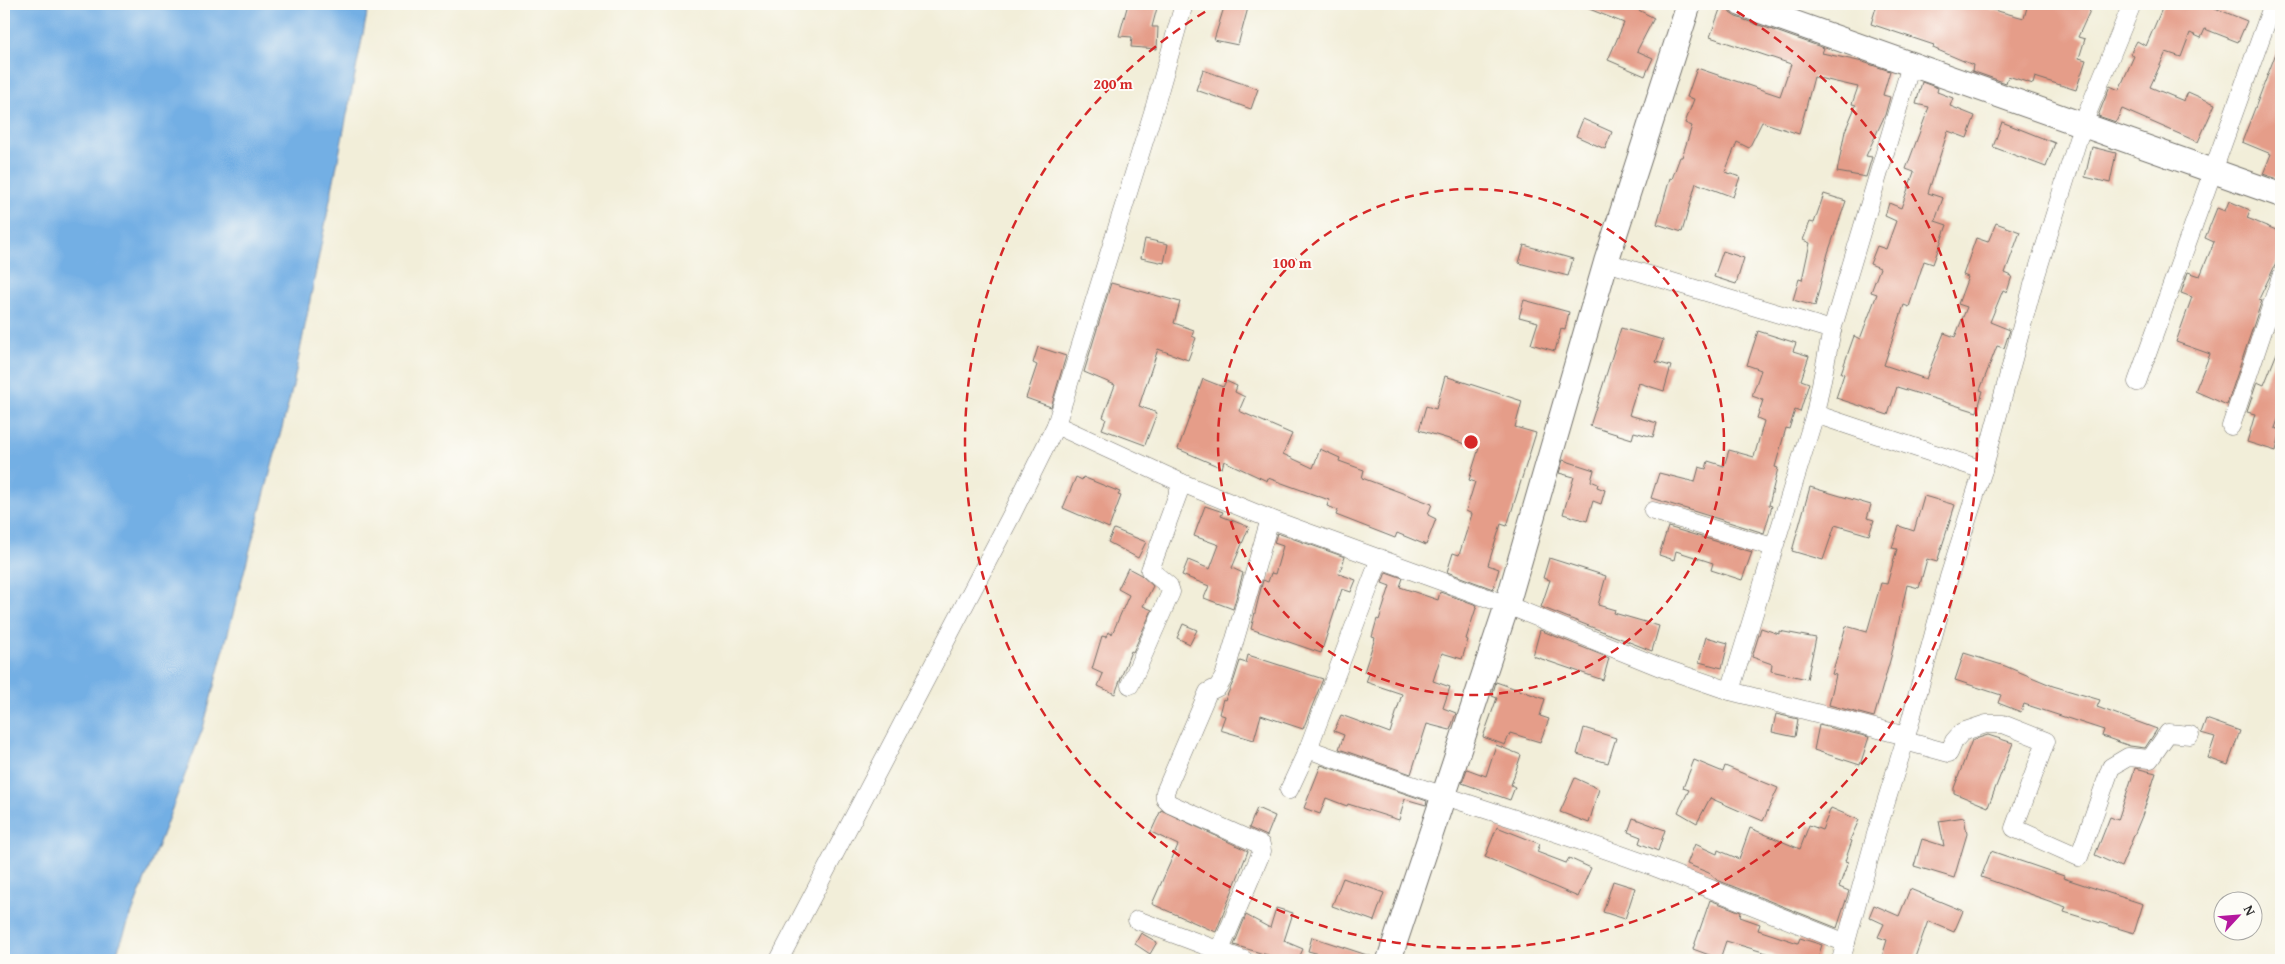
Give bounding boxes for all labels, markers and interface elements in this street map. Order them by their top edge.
text: 200 m [1093,73,1133,94]
text: 100 m [1272,252,1312,273]
centre of rings [1462,433,1480,451]
north arrow [2212,892,2262,942]
text: N [2239,902,2261,919]

